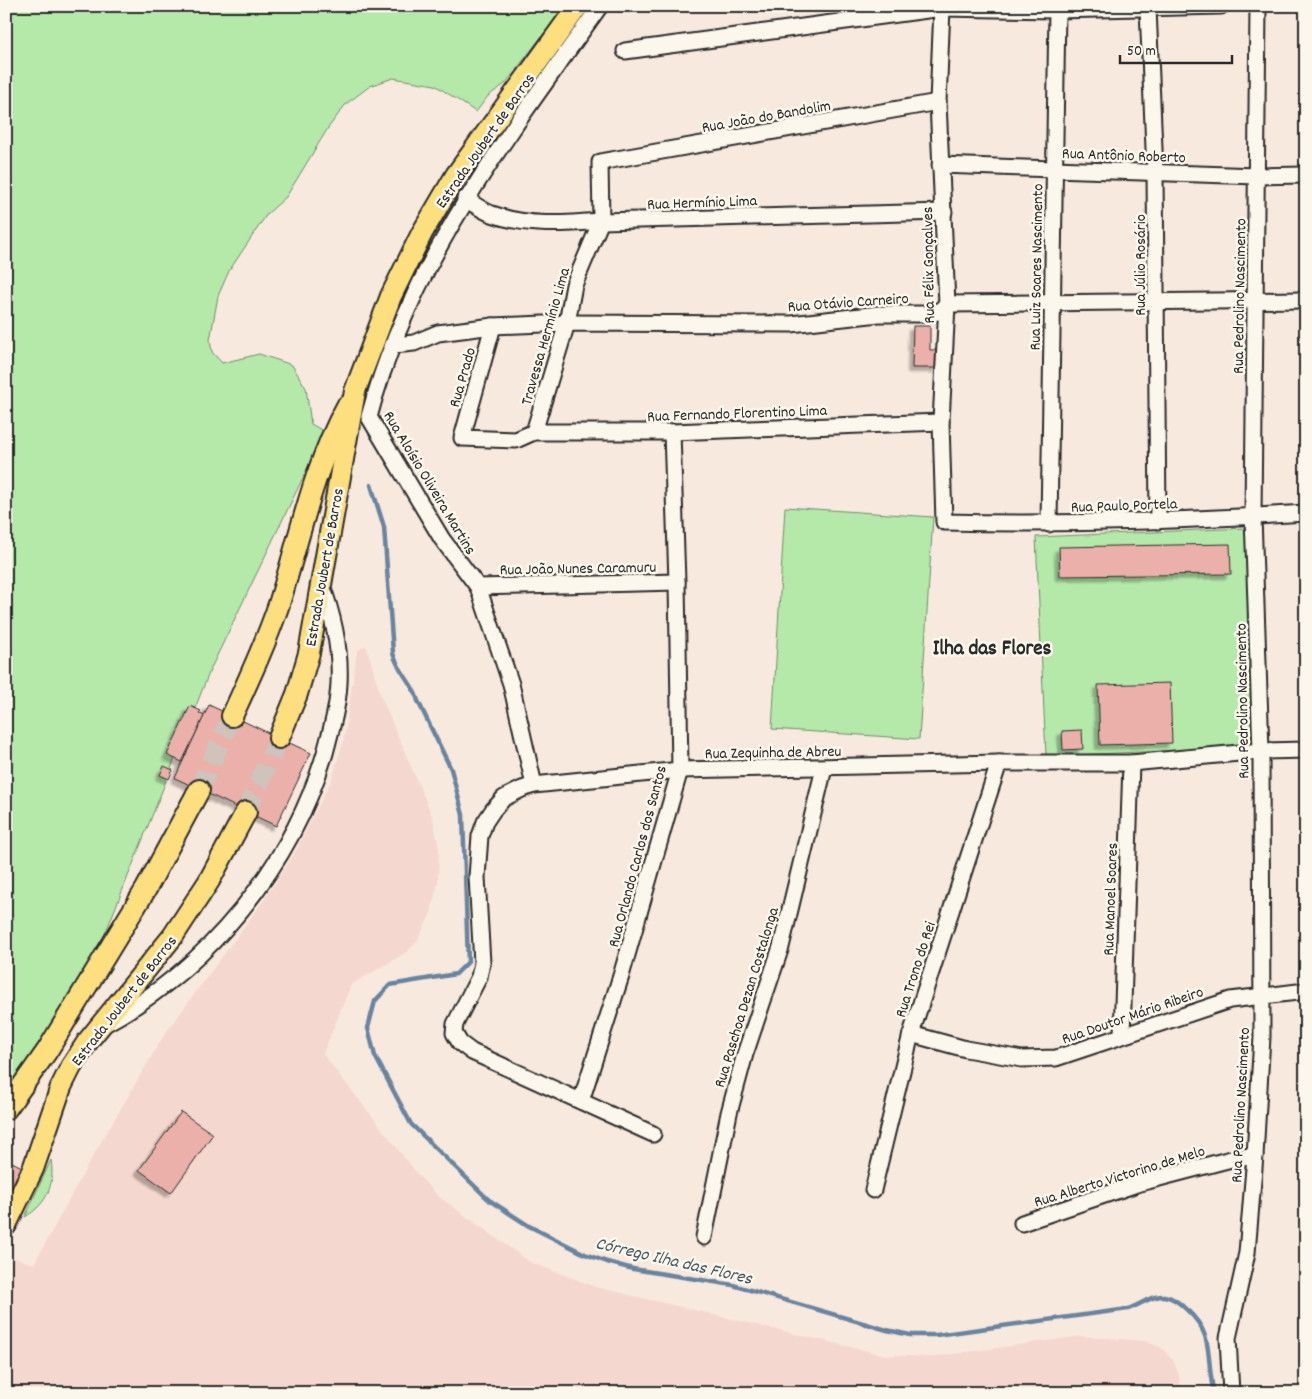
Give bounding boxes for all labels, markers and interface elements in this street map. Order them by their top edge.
scale bar [1120,32,1232,64]
text: 50 m [1127,41,1156,63]
street label: Estrada Joubert de Barros [431,69,542,214]
street label: Rua João do Bandolim [700,95,833,140]
street label: Rua Antônio Roberto [1062,143,1186,170]
street label: Rua Luiz Soares Nascimento [1025,183,1050,351]
street label: Rua Hermínio Lima [647,190,758,217]
street label: Rua Félix Gonçalves [917,206,942,324]
street label: Rua Júlio Rosário [1130,214,1153,316]
street label: Rua Pedrolino Nascimento [1228,218,1253,374]
street label: Travessa Hermínio Lima [516,265,577,408]
street label: Rua Otávio Carneiro [787,288,909,319]
street label: Rua Prado [444,345,483,410]
street label: Rua Fernando Florentino Lima [647,400,828,429]
street label: Rua Aloísio Oliveira Martins [377,407,481,560]
street label: Estrada Joubert de Barros [300,486,351,648]
street label: Rua Paulo Portela [1070,493,1178,520]
street label: Rua João Nunes Caramuru [499,557,657,582]
street label: Rua Pedrolino Nascimento [1231,623,1256,779]
district label: Ilha das Flores [933,635,1052,665]
street label: Rua Zequinha de Abreu [705,741,842,766]
street label: Rua Orlando Carlos dos Santos [603,763,674,950]
street label: Rua Manoel Soares [1098,842,1125,956]
street label: Rua Paschoa Dezan Costalonga [709,904,786,1091]
street label: Rua Trono do Rei [890,919,943,1021]
street label: Estrada Joubert de Barros [67,931,184,1072]
street label: Rua Doutor Mário Ribeiro [1059,981,1207,1051]
street label: Rua Pedrolino Nascimento [1226,1027,1257,1183]
street label: Rua Alberto Victorino de Melo [1031,1140,1208,1214]
water label: Córrego Ilha das Flores [593,1232,755,1293]

